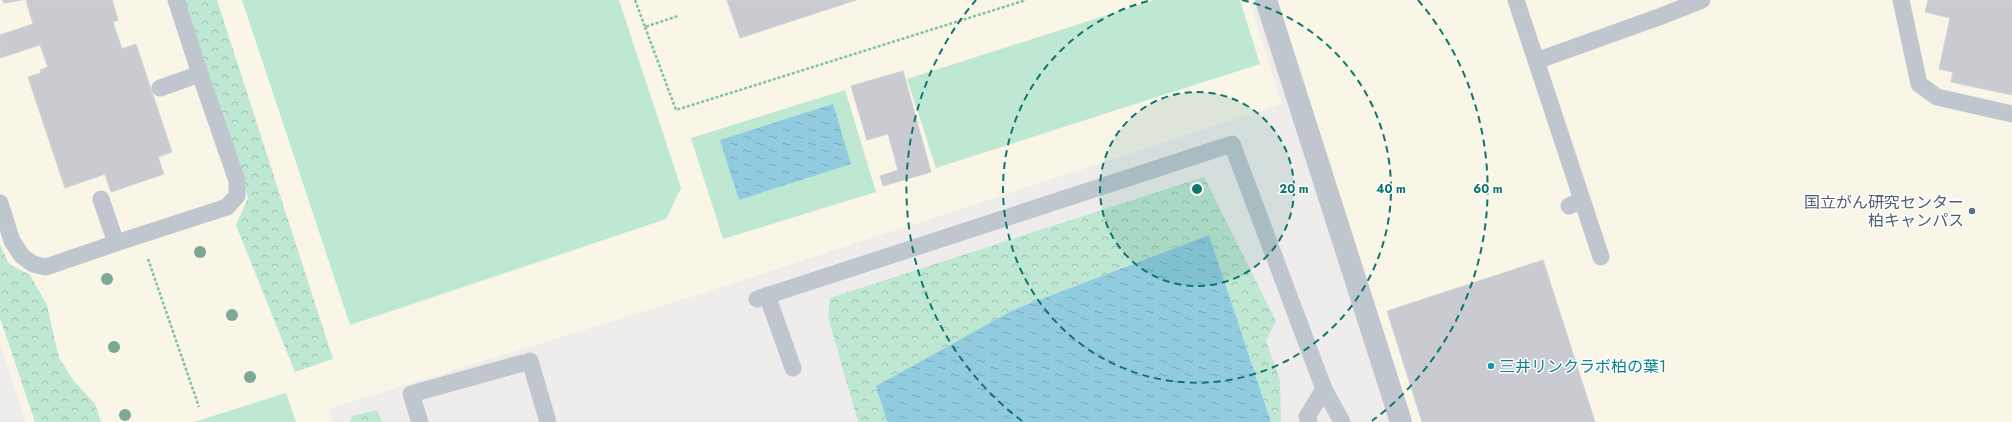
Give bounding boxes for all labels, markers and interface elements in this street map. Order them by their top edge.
text: 20 m [1279,180,1309,198]
text: 40 m [1376,180,1406,198]
text: 60 m [1473,180,1503,198]
centre of rings [1190,182,1204,196]
place label: 国立がん研究センター 柏キャンパス [1804,191,1964,232]
marker: 国立がん研究センター 柏キャンパス [1967,206,1977,216]
place label: 三井リンクラボ柏の葉1 [1499,355,1666,378]
marker: 三井リンクラボ柏の葉1 [1486,361,1496,371]

